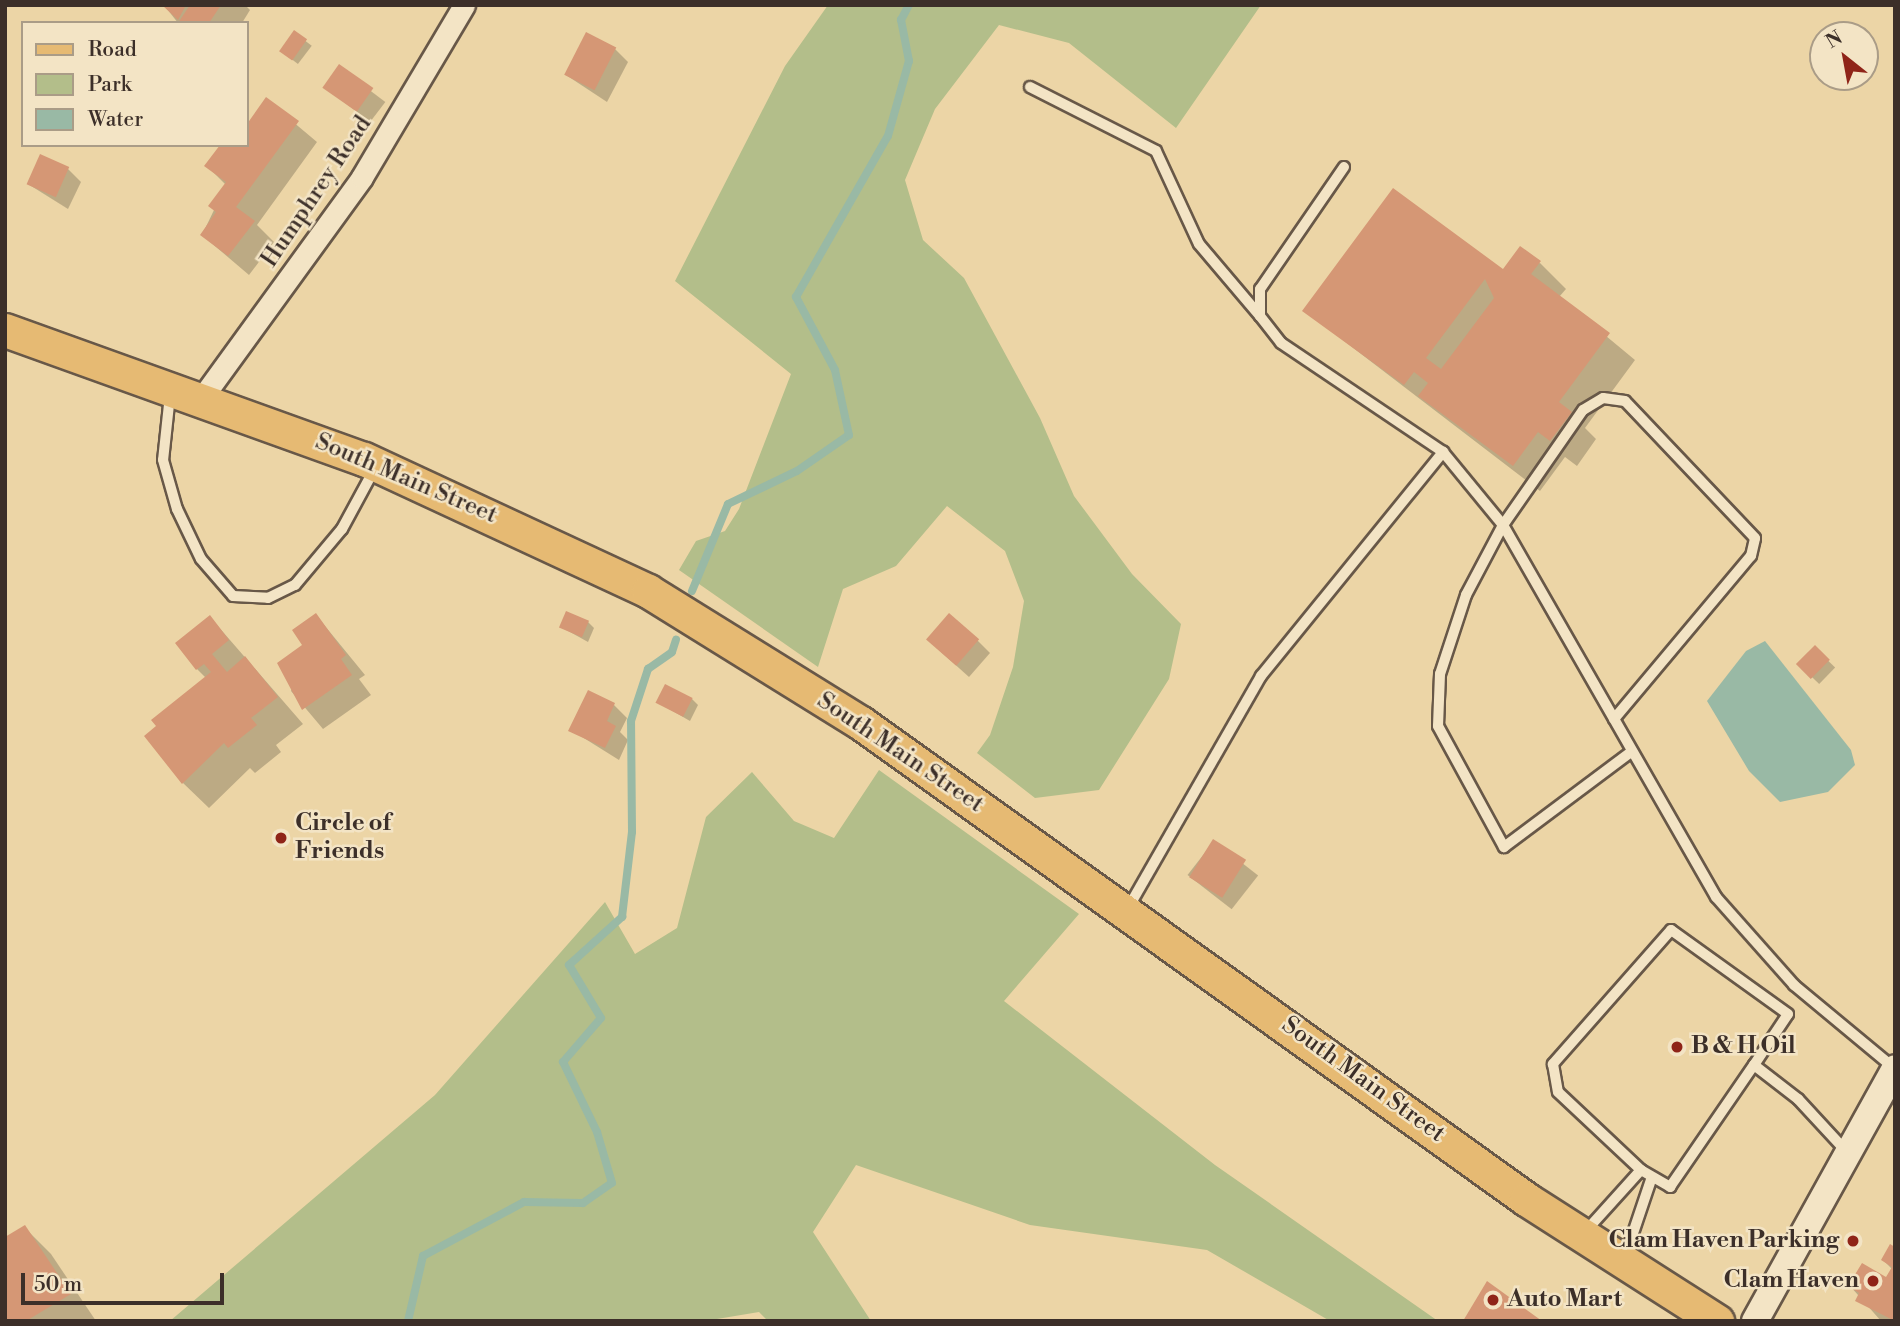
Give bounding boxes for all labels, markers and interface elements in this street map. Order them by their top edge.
legend [21,21,248,147]
north arrow [1809,21,1879,91]
text: N [1822,26,1847,54]
text: Road [88,37,137,63]
text: Park [88,72,132,98]
text: Water [88,107,143,133]
street label: Humphrey Road [256,111,378,273]
street label: South Main Street [311,428,501,530]
street label: South Main Street [811,687,989,819]
place label: Circle of Friends [295,810,391,866]
marker: Circle of Friends [273,830,289,846]
street label: South Main Street [1276,1011,1450,1149]
place label: B & H Oil [1691,1033,1796,1061]
marker: B & H Oil [1669,1039,1685,1055]
place label: Clam Haven Parking [1608,1227,1839,1255]
marker: Clam Haven Parking [1845,1233,1861,1249]
scale bar [24,1260,228,1304]
place label: Clam Haven [1723,1267,1859,1295]
text: 50 m [34,1272,82,1298]
marker: Clam Haven [1865,1273,1881,1289]
place label: Auto Mart [1507,1286,1622,1314]
marker: Auto Mart [1485,1292,1501,1308]

